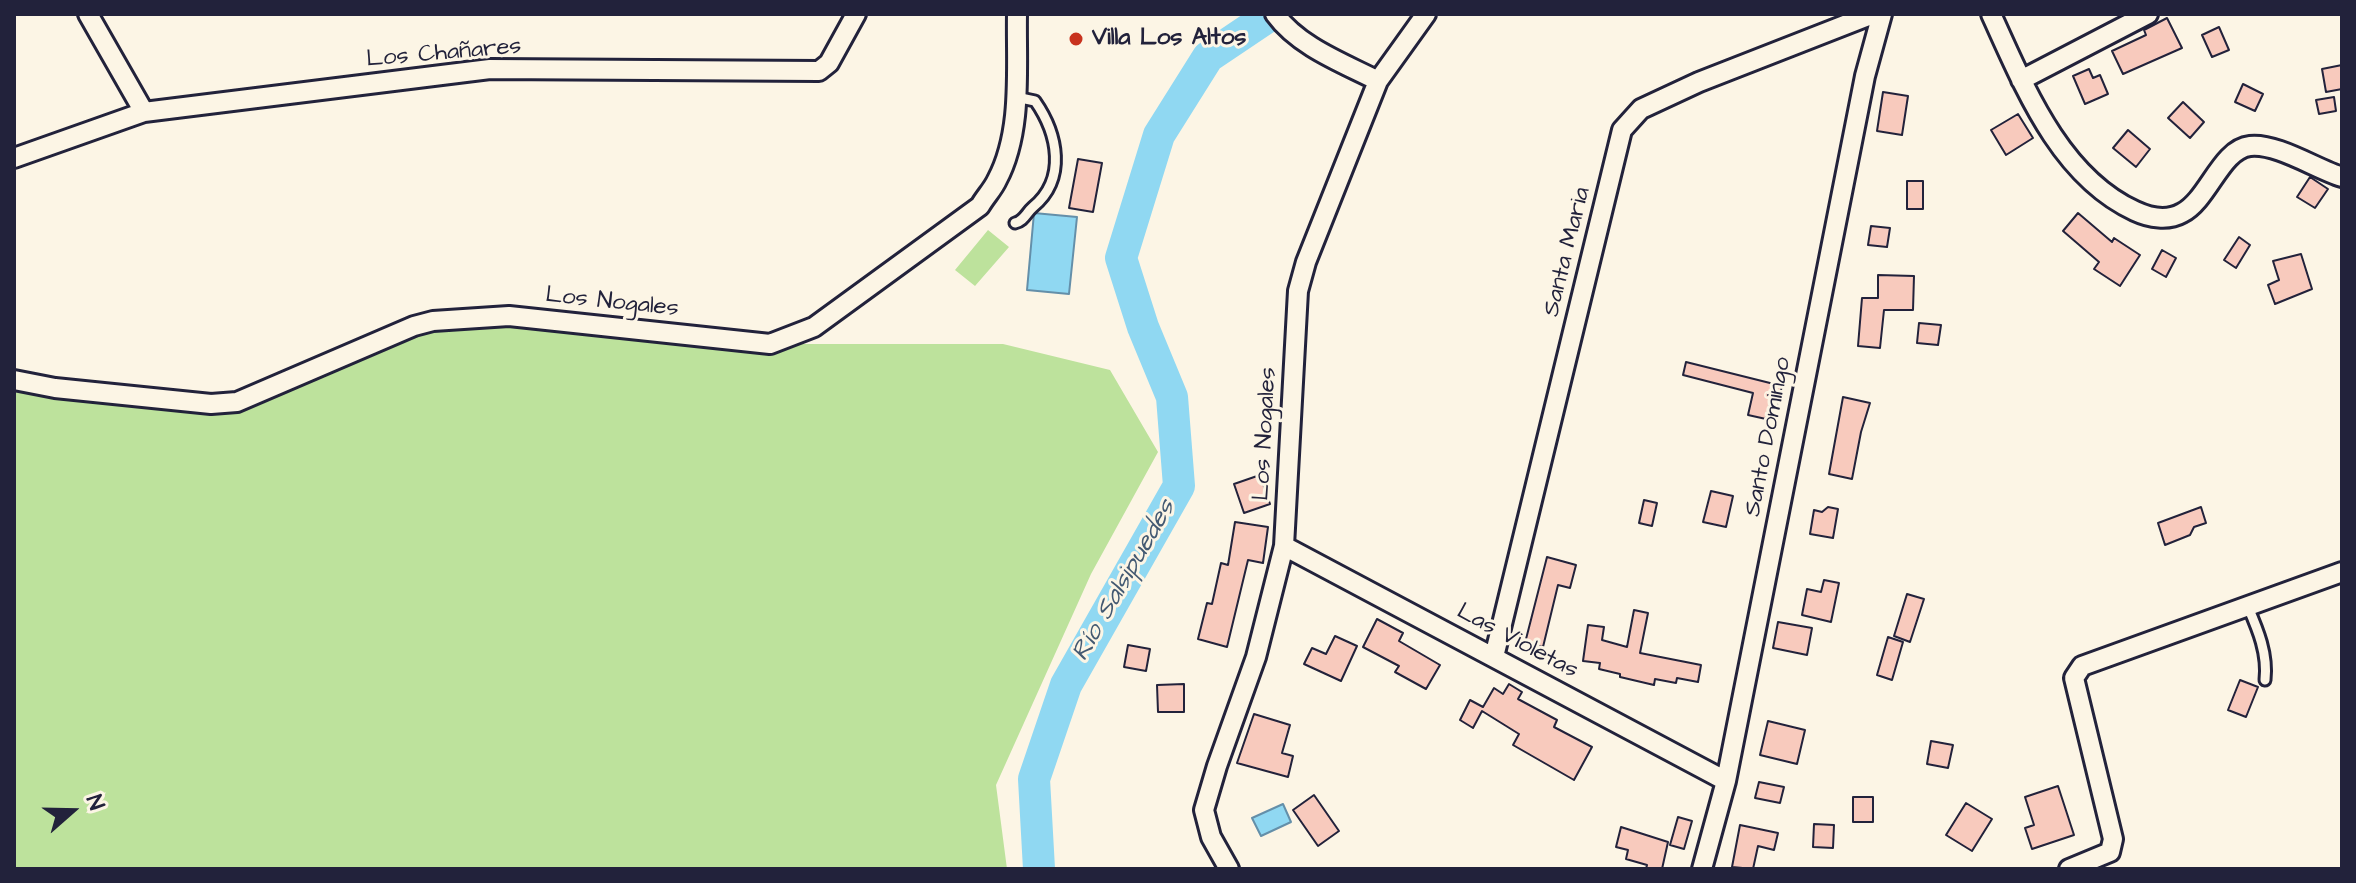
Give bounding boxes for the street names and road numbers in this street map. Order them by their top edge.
street label: Los Chañares [365,33,523,75]
street label: Santa Maria [1538,184,1598,320]
street label: Los Nogales [544,282,680,324]
street label: Santo Domingo [1739,355,1799,519]
street label: Los Nogales [1248,366,1284,502]
street label: Las Violetas [1451,598,1583,686]

